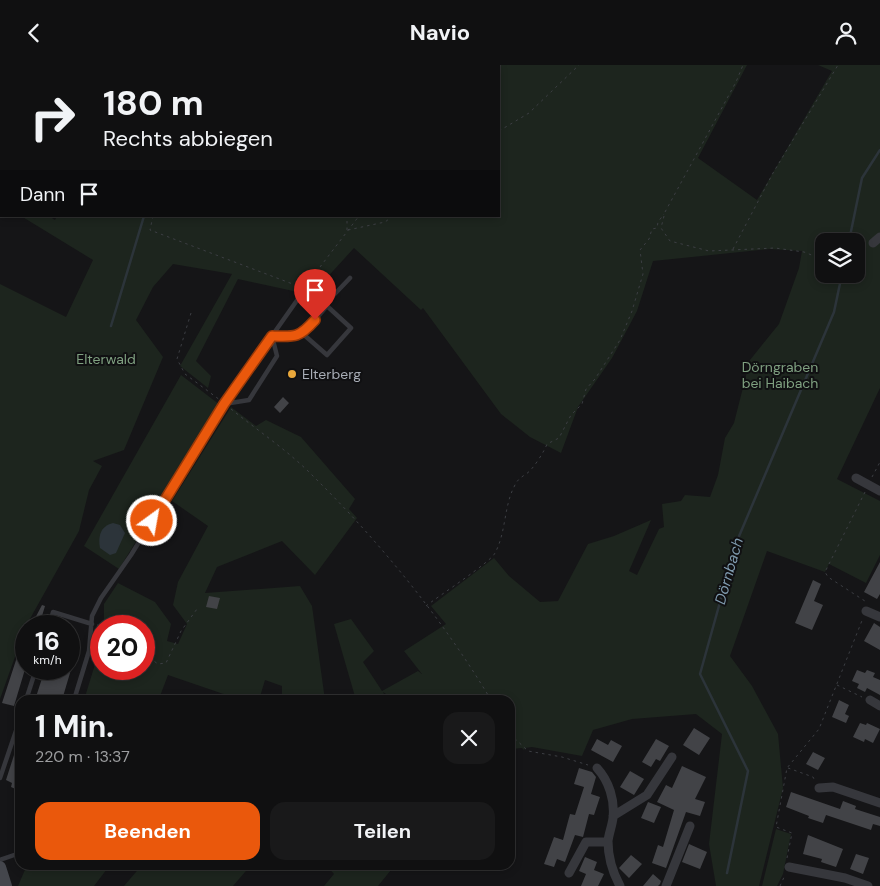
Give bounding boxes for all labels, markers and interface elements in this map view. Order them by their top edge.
text: Navio [410,18,470,47]
icon: back [20,19,48,47]
icon: person [832,19,860,47]
text: 180 m [103,80,204,126]
icon: right [20,85,85,150]
text: Rechts abbiegen [103,124,273,153]
icon: arrive [75,180,103,208]
text: Dann [20,182,65,207]
map controls [815,233,865,283]
button: layers [815,233,865,283]
pin [294,269,336,320]
icon: arrive [301,276,329,304]
park label: Elterwald [76,350,136,368]
park label: Dörngraben bei Haibach [742,358,818,392]
place label: Elterberg [302,365,361,383]
marker: Elterberg [286,368,298,380]
position arrow [125,494,177,546]
water label: Dörnbach [710,535,748,607]
speed limit sign: 20 [90,615,155,680]
text: 16 [35,625,60,658]
text: km/h [33,652,62,668]
text: 1 Min. [35,707,114,746]
button: close [443,712,495,764]
text: 220 m · 13:37 [35,746,130,767]
button: Beenden [35,802,260,860]
button: Teilen [270,802,495,860]

